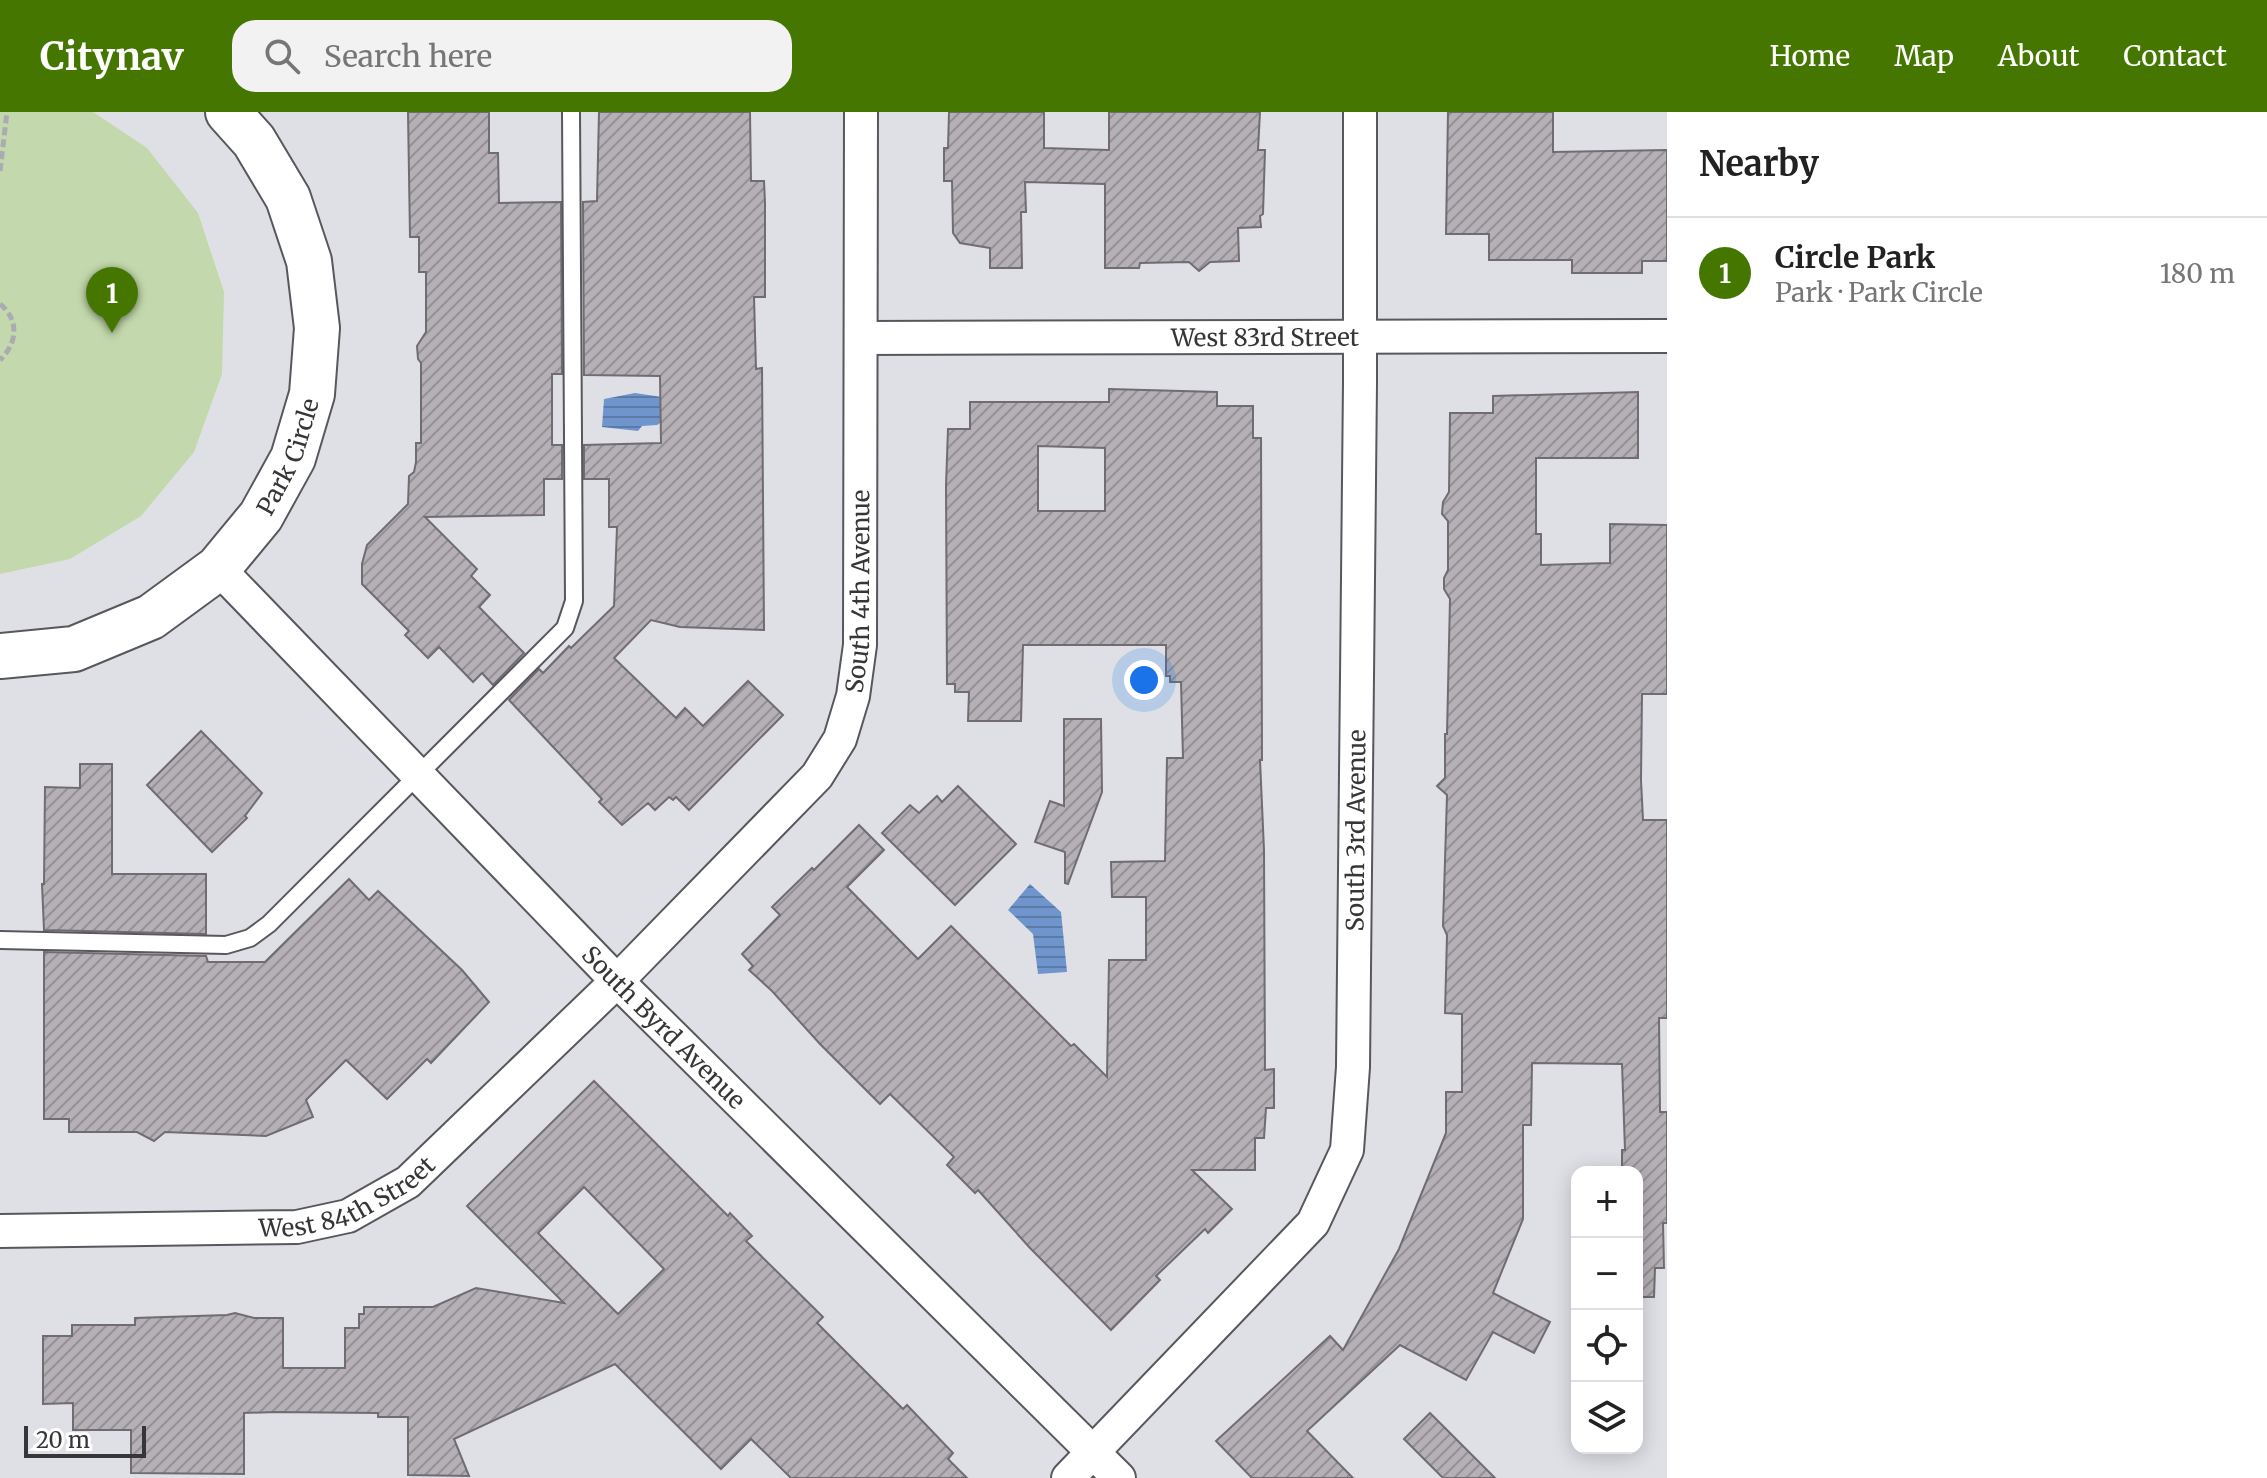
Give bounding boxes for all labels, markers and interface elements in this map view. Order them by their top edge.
search box [232,20,792,92]
text: Citynav [40,33,184,80]
icon: search [260,34,304,78]
text: Search here [324,37,492,75]
text: Home [1769,38,1850,74]
text: Map [1894,38,1954,74]
text: About [1998,38,2079,74]
text: Contact [2123,38,2227,74]
text: Nearby [1699,143,1819,185]
text: Circle Park [1775,238,1935,276]
text: 1 [1719,257,1731,290]
text: 180 m [2160,257,2235,290]
pin: 1 [86,267,138,333]
text: Park · Park Circle [1775,276,1983,309]
street label: West 83rd Street [1170,321,1360,353]
street label: Park Circle [249,394,325,520]
street label: South 4th Avenue [838,490,876,695]
your location [1124,660,1164,700]
street label: South 3rd Avenue [1339,729,1372,931]
street label: South Byrd Avenue [576,939,752,1115]
street label: West 84th Street [257,1149,442,1243]
map controls [1571,1166,1643,1454]
button: + [1571,1166,1643,1238]
button: − [1571,1238,1643,1310]
button: locate [1571,1310,1643,1382]
button: layers [1571,1382,1643,1454]
scale bar [24,1422,146,1458]
text: 20 m [36,1426,90,1454]

